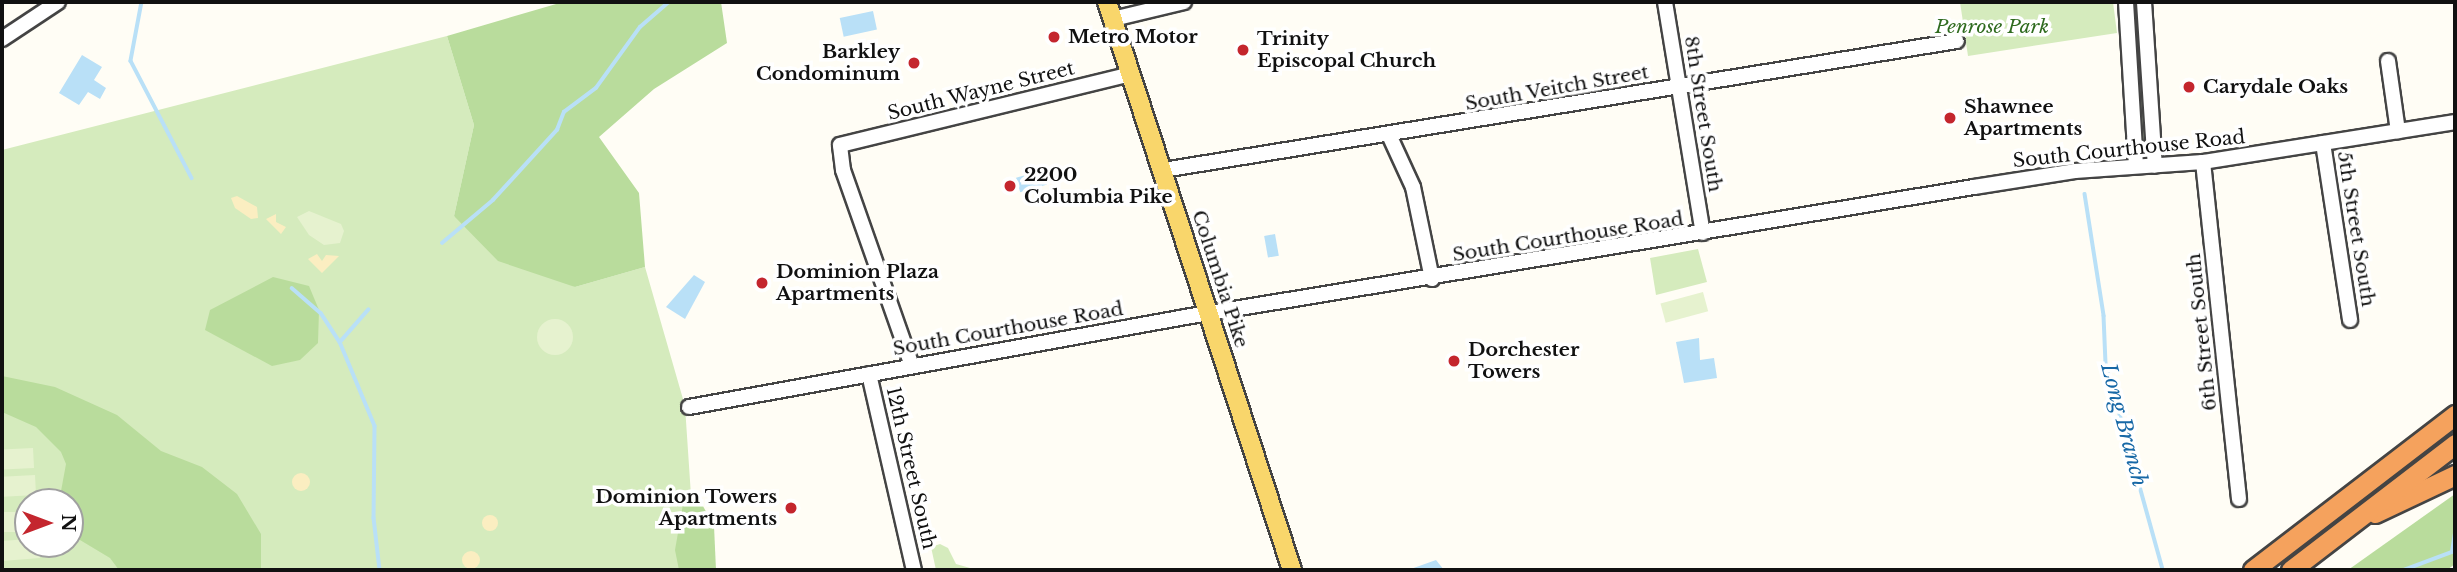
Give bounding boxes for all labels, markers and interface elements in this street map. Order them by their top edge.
park label: Penrose Park [1935,16,2049,38]
place label: Metro Motor [1068,26,1198,48]
place label: Trinity Episcopal Church [1257,28,1436,72]
marker: Metro Motor [1046,29,1062,45]
street label: 8th Street South [1679,34,1727,194]
place label: Barkley Condominum [756,41,900,85]
marker: Trinity Episcopal Church [1235,42,1251,58]
marker: Barkley Condominum [906,55,922,71]
street label: South Wayne Street [885,57,1077,125]
street label: South Veitch Street [1463,61,1651,115]
place label: Carydale Oaks [2203,76,2348,98]
marker: Carydale Oaks [2181,79,2197,95]
place label: Shawnee Apartments [1964,96,2082,140]
marker: Shawnee Apartments [1942,110,1958,126]
street label: South Courthouse Road [2012,125,2246,173]
street label: 5th Street South [2332,150,2380,308]
place label: 2200 Columbia Pike [1024,164,1173,208]
marker: 2200 Columbia Pike [1002,178,1018,194]
street label: Columbia Pike [1187,207,1253,351]
street label: South Courthouse Road [1451,207,1685,267]
street label: 6th Street South [2182,252,2222,412]
place label: Dominion Plaza Apartments [776,261,939,305]
marker: Dominion Plaza Apartments [754,275,770,291]
street label: South Courthouse Road [891,297,1125,361]
place label: Dorchester Towers [1468,339,1579,383]
marker: Dorchester Towers [1446,353,1462,369]
water label: Long Branch [2095,360,2153,490]
street label: 12th Street South [881,384,941,552]
place label: Dominion Towers Apartments [595,486,777,530]
north arrow [14,488,84,558]
marker: Dominion Towers Apartments [783,500,799,516]
text: N [57,514,80,532]

